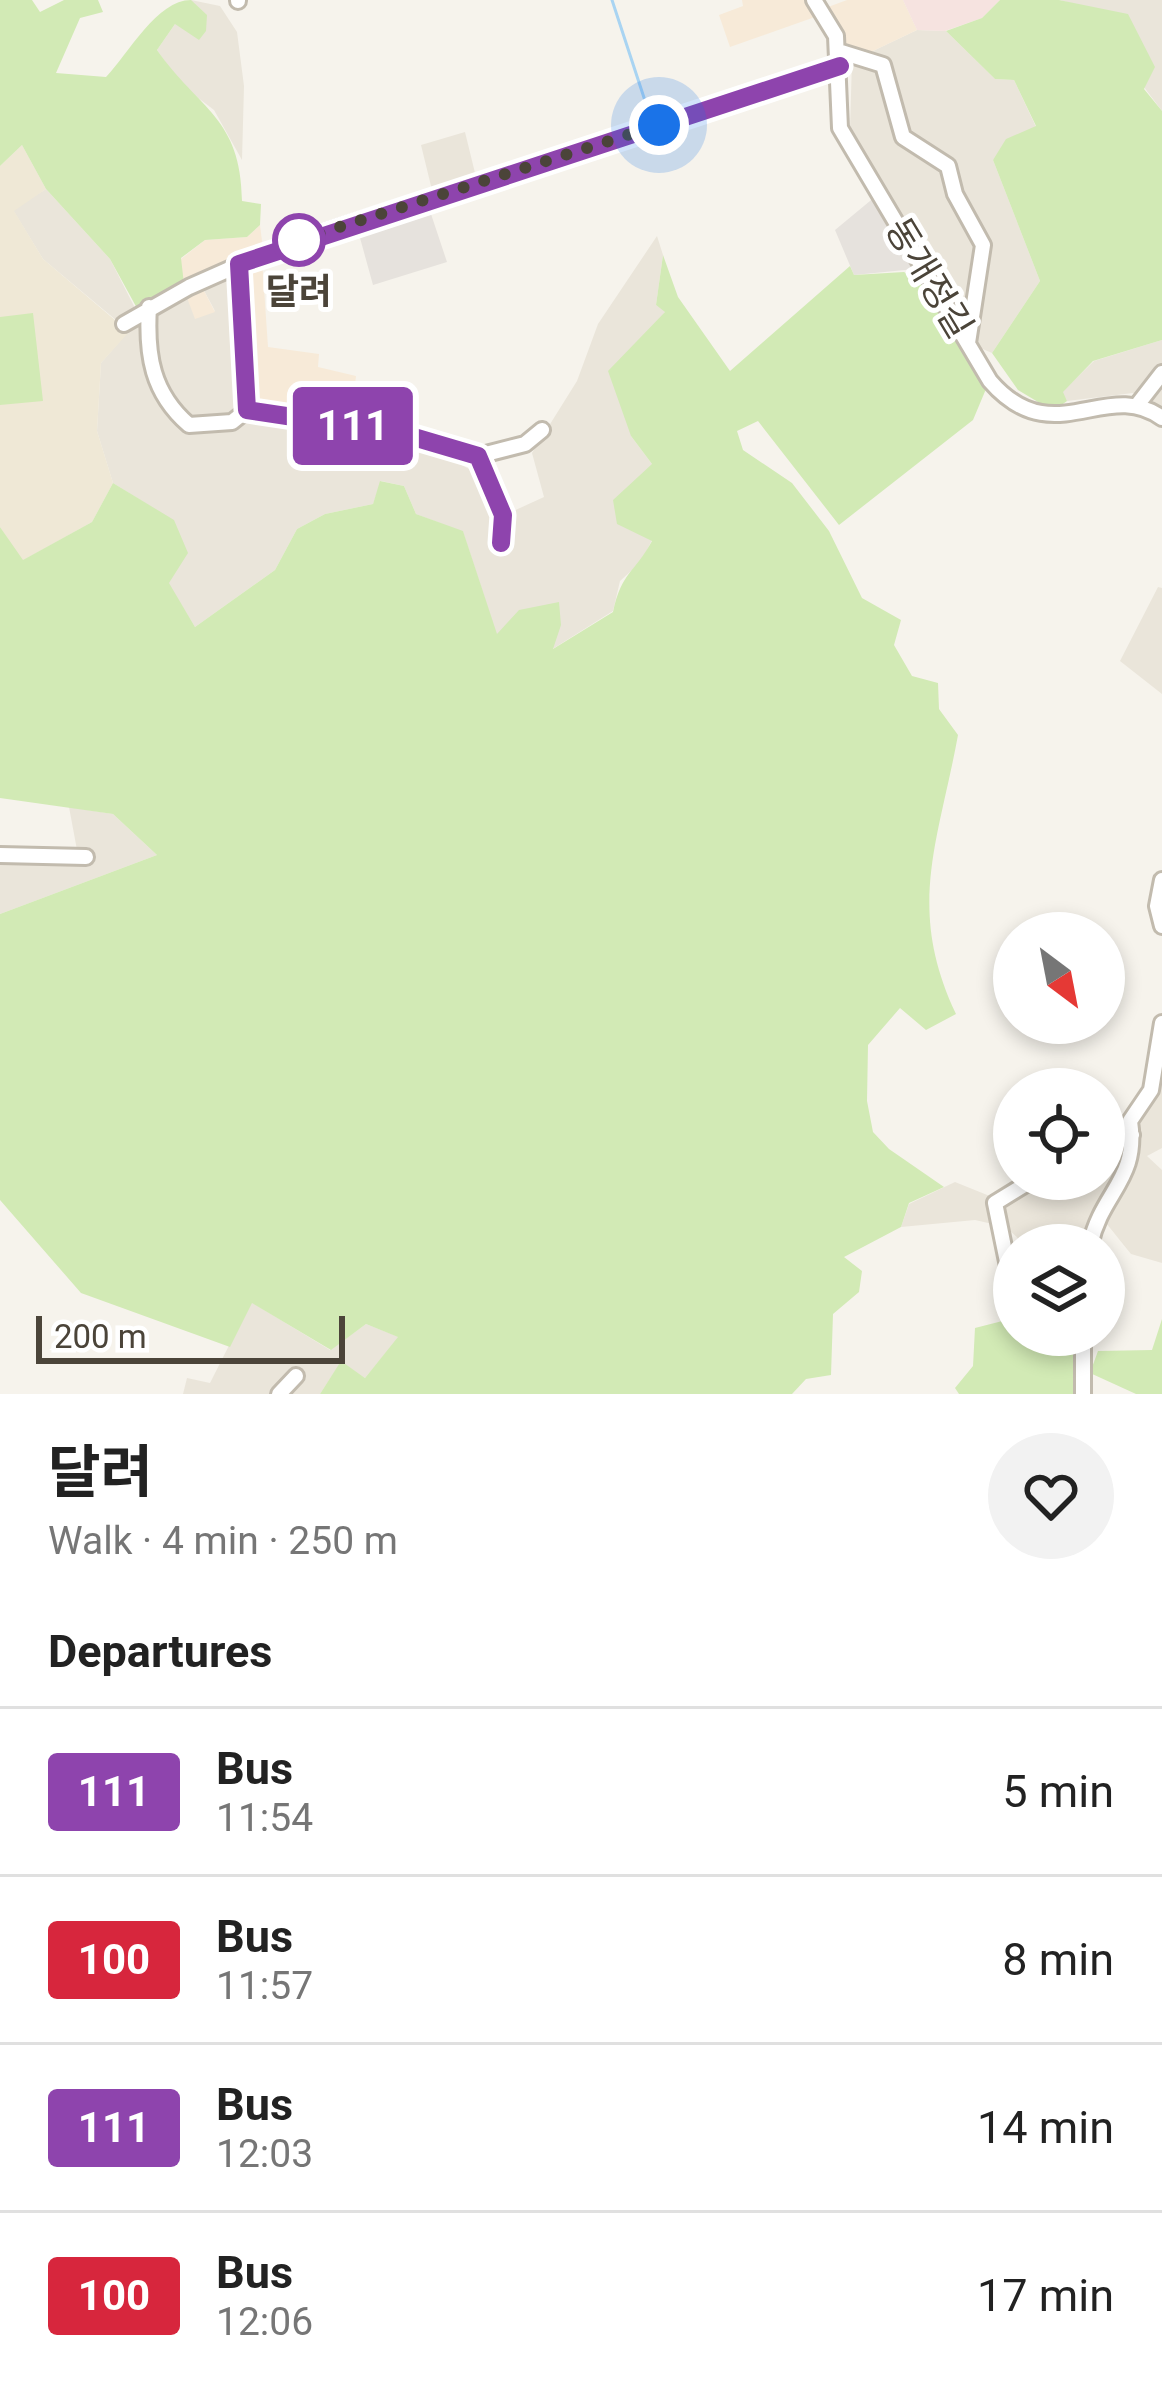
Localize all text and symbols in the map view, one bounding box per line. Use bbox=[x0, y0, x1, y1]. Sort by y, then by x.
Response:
your location bbox=[629, 95, 689, 155]
street label: 동개정길 bbox=[877, 210, 981, 346]
marker: 달려 bbox=[274, 215, 324, 265]
place label: 달려 bbox=[266, 271, 332, 313]
line badge: 111 bbox=[284, 387, 422, 465]
text: 111 bbox=[317, 401, 389, 450]
north arrow bbox=[993, 912, 1125, 1044]
map controls bbox=[993, 912, 1125, 1356]
button: locate bbox=[993, 1068, 1125, 1200]
button: layers bbox=[993, 1224, 1125, 1356]
scale bar bbox=[36, 1310, 345, 1363]
text: 200 m bbox=[54, 1317, 147, 1356]
button: heart bbox=[988, 1433, 1114, 1559]
text: 달려 bbox=[48, 1439, 153, 1506]
text: Walk · 4 min · 250 m bbox=[48, 1518, 398, 1564]
text: Departures bbox=[48, 1625, 272, 1678]
text: Bus bbox=[216, 1742, 293, 1795]
text: 5 min bbox=[1002, 1765, 1114, 1818]
text: 111 bbox=[78, 1767, 150, 1816]
text: 11:54 bbox=[216, 1795, 313, 1841]
text: Bus bbox=[216, 1910, 293, 1963]
text: 8 min bbox=[1002, 1933, 1114, 1986]
text: 100 bbox=[78, 1935, 150, 1984]
text: 11:57 bbox=[216, 1963, 313, 2009]
text: Bus bbox=[216, 2078, 293, 2131]
text: 14 min bbox=[977, 2101, 1114, 2154]
text: 111 bbox=[78, 2103, 150, 2152]
text: 12:03 bbox=[216, 2131, 313, 2177]
text: Bus bbox=[216, 2246, 293, 2299]
text: 17 min bbox=[977, 2269, 1114, 2322]
text: 100 bbox=[78, 2271, 150, 2320]
text: 12:06 bbox=[216, 2299, 313, 2345]

